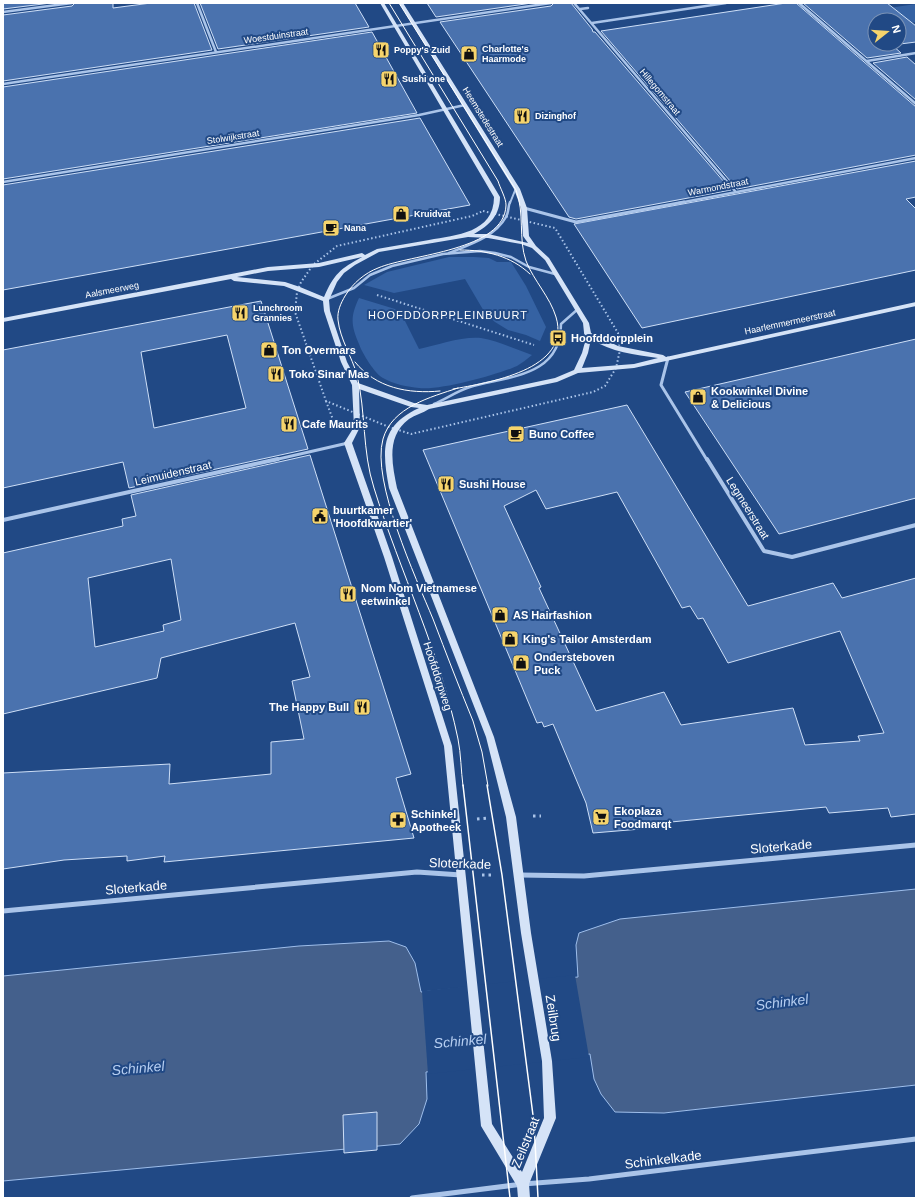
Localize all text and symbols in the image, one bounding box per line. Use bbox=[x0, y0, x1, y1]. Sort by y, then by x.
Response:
north arrow bbox=[867, 12, 907, 52]
text: N bbox=[890, 24, 903, 35]
street label: Woestduinstraat bbox=[243, 26, 309, 45]
restaurant icon: Poppy's Zuid bbox=[371, 40, 391, 60]
shop icon: Charlotte's Haarmode bbox=[459, 44, 479, 64]
place label: Charlotte's Haarmode bbox=[482, 44, 529, 64]
place label: Poppy's Zuid bbox=[394, 45, 450, 55]
street label: Hillegomstraat bbox=[638, 67, 683, 118]
restaurant icon: Sushi one bbox=[379, 69, 399, 89]
place label: Sushi one bbox=[402, 74, 445, 84]
street label: Heemstedestraat bbox=[461, 85, 506, 149]
restaurant icon: Dizinghof bbox=[512, 106, 532, 126]
place label: Dizinghof bbox=[535, 111, 577, 121]
street label: Stolwijkstraat bbox=[206, 128, 260, 146]
street label: Warmondstraat bbox=[687, 176, 749, 198]
shop icon: Kruidvat bbox=[391, 204, 411, 224]
place label: Kruidvat bbox=[414, 209, 451, 219]
cafe icon: Nana bbox=[321, 218, 341, 238]
place label: Nana bbox=[344, 223, 367, 233]
street label: Aalsmeerweg bbox=[84, 280, 140, 300]
restaurant icon: Lunchroom Grannies bbox=[230, 303, 250, 323]
place label: Lunchroom Grannies bbox=[253, 303, 303, 323]
street label: Haarlemmermeerstraat bbox=[744, 307, 837, 337]
district label: HOOFDDORPPLEINBUURT bbox=[368, 309, 528, 321]
bus stop icon: Hoofddorpplein bbox=[548, 328, 568, 348]
place label: Hoofddorpplein bbox=[571, 332, 653, 344]
shop icon: Ton Overmars bbox=[259, 340, 279, 360]
place label: Ton Overmars bbox=[282, 344, 356, 356]
restaurant icon: Toko Sinar Mas bbox=[266, 364, 286, 384]
place label: Toko Sinar Mas bbox=[289, 368, 369, 380]
place label: Kookwinkel Divine & Delicious bbox=[711, 385, 808, 410]
shop icon: Kookwinkel Divine & Delicious bbox=[688, 387, 708, 407]
restaurant icon: Cafe Maurits bbox=[279, 414, 299, 434]
place label: Cafe Maurits bbox=[302, 418, 368, 430]
cafe icon: Buno Coffee bbox=[506, 424, 526, 444]
place label: Buno Coffee bbox=[529, 428, 594, 440]
street label: Leimuidenstraat bbox=[134, 458, 212, 488]
restaurant icon: Sushi House bbox=[436, 474, 456, 494]
street label: Legmeerstraat bbox=[724, 475, 772, 541]
place label: Sushi House bbox=[459, 478, 526, 490]
place label: buurtkamer 'Hoofdkwartier' bbox=[333, 504, 413, 529]
public building icon: buurtkamer 'Hoofdkwartier' bbox=[310, 506, 330, 526]
place label: Nom Nom Vietnamese eetwinkel bbox=[361, 582, 477, 607]
restaurant icon: Nom Nom Vietnamese eetwinkel bbox=[338, 584, 358, 604]
shop icon: AS Hairfashion bbox=[490, 605, 510, 625]
place label: AS Hairfashion bbox=[513, 609, 592, 621]
shop icon: King's Tailor Amsterdam bbox=[500, 629, 520, 649]
place label: King's Tailor Amsterdam bbox=[523, 633, 652, 645]
street label: Hoofddorpweg bbox=[421, 640, 455, 712]
place label: Ondersteboven Puck bbox=[534, 651, 615, 676]
shop icon: Ondersteboven Puck bbox=[511, 653, 531, 673]
restaurant icon: The Happy Bull bbox=[352, 697, 372, 717]
place label: The Happy Bull bbox=[269, 701, 349, 713]
place label: Ekoplaza Foodmarqt bbox=[614, 805, 672, 830]
supermarket icon: Ekoplaza Foodmarqt bbox=[591, 807, 611, 827]
place label: Schinkel Apotheek bbox=[411, 808, 462, 833]
pharmacy icon: Schinkel Apotheek bbox=[388, 810, 408, 830]
street label: Sloterkade bbox=[749, 836, 813, 857]
street label: Sloterkade bbox=[429, 855, 491, 872]
street label: Sloterkade bbox=[104, 877, 168, 898]
water label: Schinkel bbox=[755, 991, 810, 1013]
street label: Zeilbrug bbox=[542, 994, 565, 1042]
water label: Schinkel bbox=[433, 1031, 488, 1051]
water label: Schinkel bbox=[111, 1058, 166, 1078]
street label: Zeilstraat bbox=[508, 1114, 543, 1170]
street label: Schinkelkade bbox=[624, 1147, 702, 1172]

